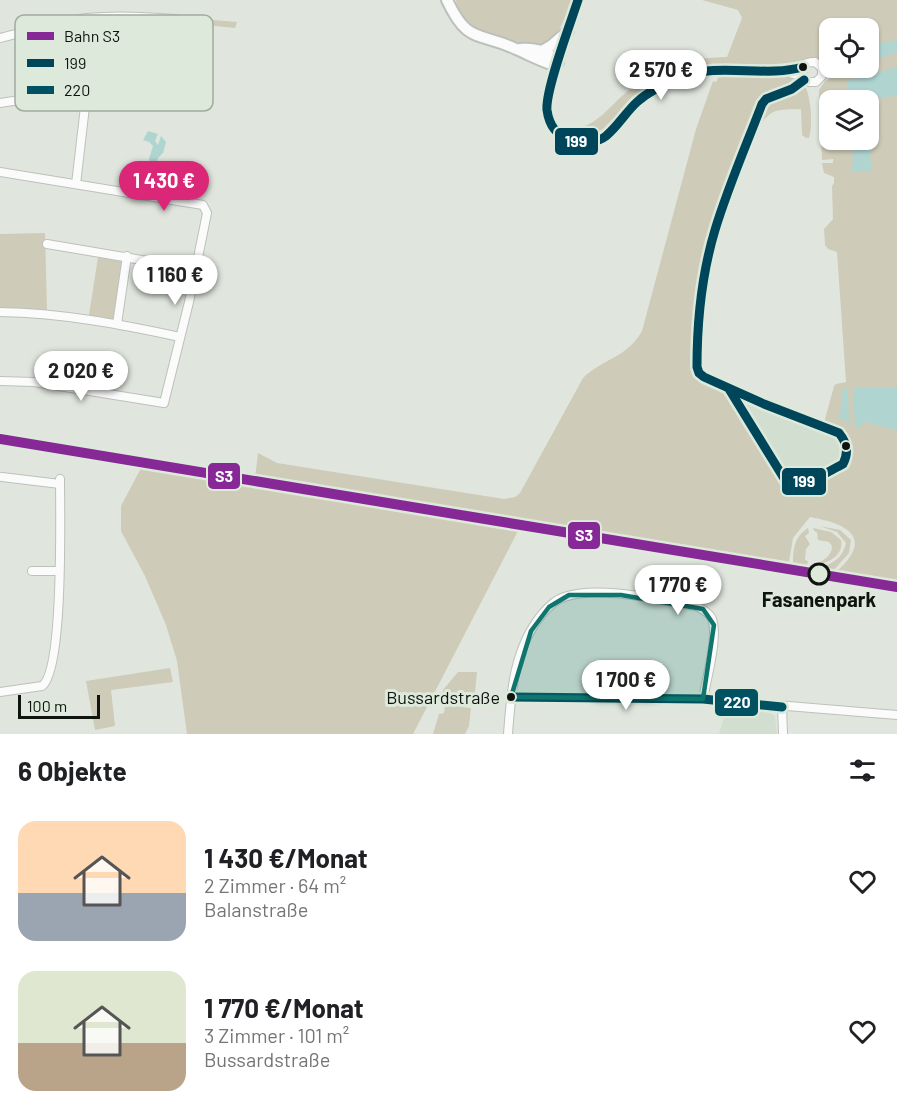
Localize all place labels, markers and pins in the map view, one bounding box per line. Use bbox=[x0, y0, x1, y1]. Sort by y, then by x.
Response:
pin: 2 570 € bbox=[606, 50, 716, 101]
unlabelled marker bbox=[797, 61, 809, 73]
pin: 1 430 € bbox=[109, 161, 219, 212]
pin: 1 160 € bbox=[120, 255, 230, 306]
pin: 2 020 € bbox=[26, 351, 136, 402]
unlabelled marker bbox=[840, 440, 852, 452]
marker: Fasanenpark bbox=[808, 563, 830, 585]
pin: 1 770 € bbox=[623, 565, 733, 616]
place label: Fasanenpark bbox=[762, 587, 877, 611]
pin: 1 700 € bbox=[571, 660, 681, 711]
place label: Bussardstraße bbox=[386, 686, 500, 708]
marker: Bussardstraße bbox=[505, 691, 517, 703]

